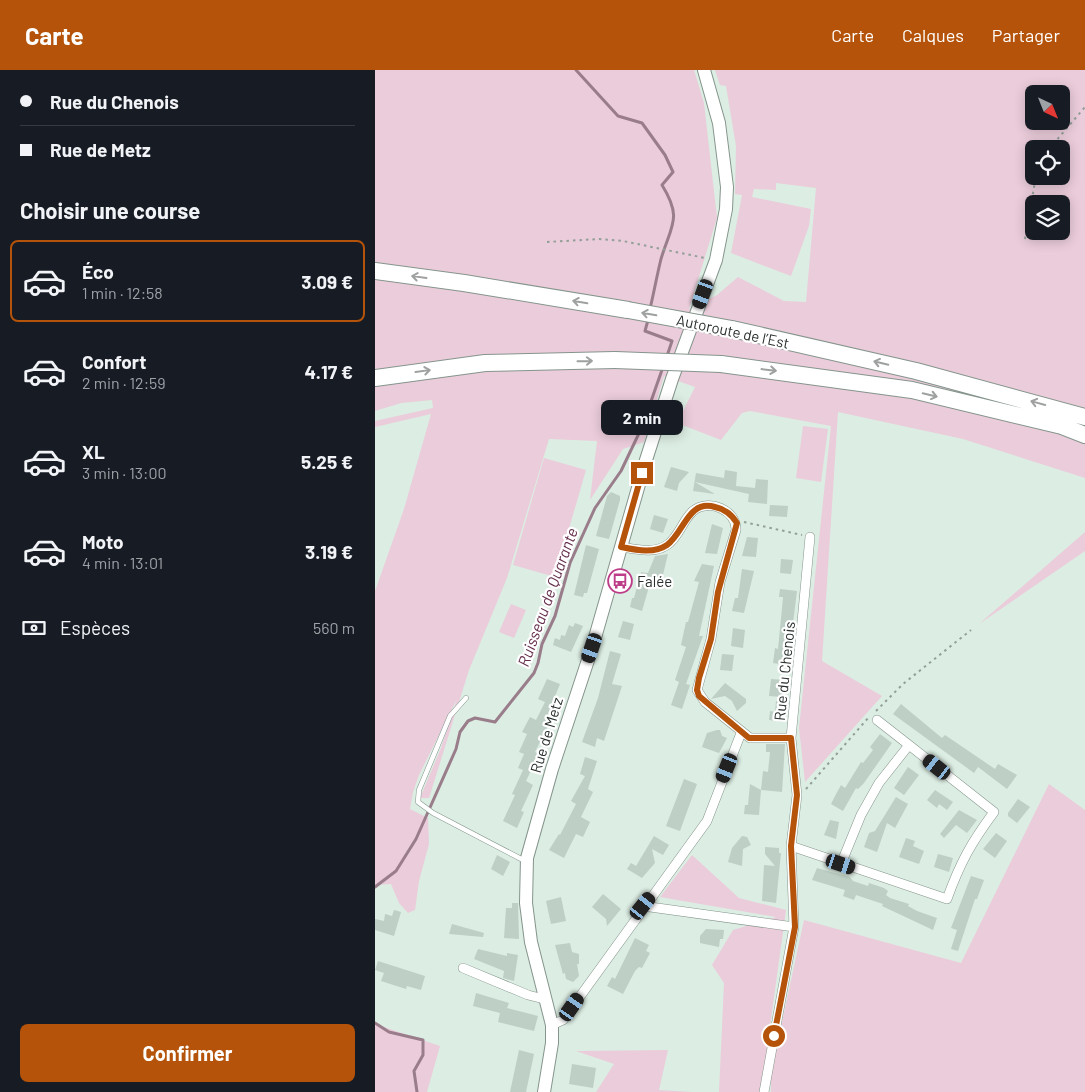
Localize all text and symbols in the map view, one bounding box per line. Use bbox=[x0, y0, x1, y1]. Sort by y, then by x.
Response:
text: Carte bbox=[25, 21, 84, 50]
text: Carte bbox=[831, 24, 874, 46]
text: Calques bbox=[902, 24, 964, 46]
text: Partager bbox=[992, 24, 1060, 46]
north arrow bbox=[1025, 85, 1070, 130]
map controls bbox=[1025, 85, 1070, 240]
text: Rue du Chenois bbox=[50, 90, 179, 113]
text: Rue de Metz bbox=[50, 138, 151, 161]
button: locate bbox=[1025, 140, 1070, 185]
button: layers bbox=[1025, 195, 1070, 240]
text: Choisir une course bbox=[20, 197, 200, 223]
icon: car bbox=[22, 259, 67, 304]
text: Éco bbox=[82, 260, 114, 283]
text: 3.09 € bbox=[301, 270, 353, 293]
one-way arrow bbox=[412, 271, 428, 281]
car bbox=[690, 277, 715, 311]
text: 1 min · 12:58 bbox=[82, 283, 163, 302]
one-way arrow bbox=[572, 297, 588, 307]
one-way arrow bbox=[642, 309, 658, 319]
street label: Autoroute de l’Est bbox=[675, 310, 791, 352]
icon: car bbox=[22, 349, 67, 394]
text: Confort bbox=[82, 350, 146, 373]
one-way arrow bbox=[576, 356, 593, 366]
one-way arrow bbox=[874, 358, 890, 367]
text: 4.17 € bbox=[304, 360, 353, 383]
one-way arrow bbox=[761, 365, 777, 375]
one-way arrow bbox=[415, 366, 431, 376]
text: 2 min · 12:59 bbox=[82, 373, 166, 392]
one-way arrow bbox=[921, 391, 937, 400]
one-way arrow bbox=[1031, 398, 1047, 408]
callout: 2 min bbox=[601, 400, 683, 436]
text: 2 min bbox=[623, 408, 661, 427]
icon: car bbox=[22, 439, 67, 484]
text: XL bbox=[82, 440, 105, 463]
text: 5.25 € bbox=[301, 450, 353, 473]
route end bbox=[631, 462, 653, 484]
text: 3 min · 13:00 bbox=[82, 463, 166, 482]
water label: Ruisseau de Quarante bbox=[513, 525, 581, 669]
icon: car bbox=[22, 529, 67, 574]
text: Moto bbox=[82, 530, 124, 553]
text: 3.19 € bbox=[305, 540, 353, 563]
text: 4 min · 13:01 bbox=[82, 553, 163, 572]
bus stop icon: Falée bbox=[607, 568, 633, 594]
place label: Falée bbox=[637, 572, 672, 590]
icon: cash bbox=[20, 614, 48, 642]
text: Espèces bbox=[60, 616, 130, 639]
text: 560 m bbox=[313, 618, 355, 637]
street label: Rue du Chenois bbox=[770, 620, 798, 722]
car bbox=[580, 631, 603, 665]
street label: Rue de Metz bbox=[526, 695, 566, 775]
car bbox=[714, 751, 739, 785]
car bbox=[920, 752, 953, 782]
car bbox=[824, 852, 857, 876]
car bbox=[627, 890, 658, 922]
car bbox=[557, 990, 586, 1024]
button: Confirmer bbox=[20, 1024, 355, 1082]
route start bbox=[763, 1025, 785, 1047]

